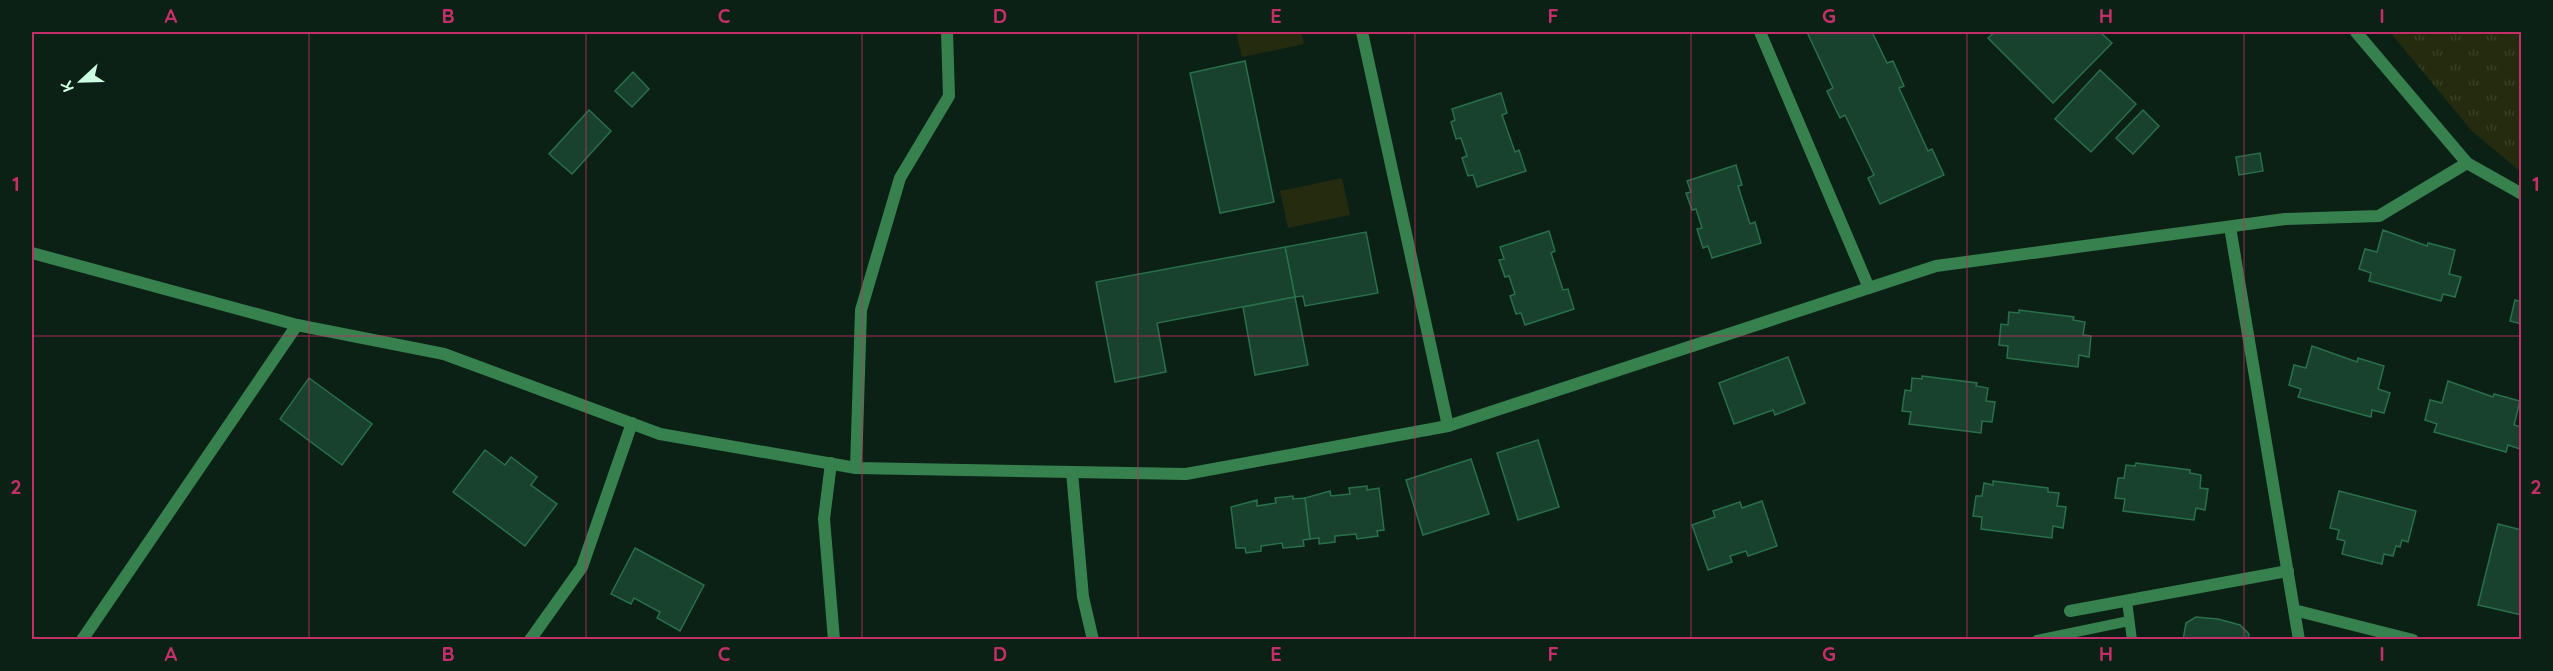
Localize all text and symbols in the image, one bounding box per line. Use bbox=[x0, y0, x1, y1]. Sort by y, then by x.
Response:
text: A bbox=[165, 3, 178, 28]
text: B bbox=[441, 3, 455, 28]
text: C bbox=[718, 3, 731, 28]
text: D bbox=[993, 3, 1007, 28]
text: E bbox=[1270, 3, 1282, 28]
text: F bbox=[1547, 3, 1559, 28]
text: G bbox=[1822, 3, 1836, 28]
text: H bbox=[2099, 3, 2113, 28]
text: I bbox=[2379, 3, 2385, 28]
north arrow bbox=[51, 51, 111, 111]
text: K bbox=[56, 78, 78, 95]
text: 1 bbox=[12, 171, 20, 196]
text: 1 bbox=[2532, 171, 2540, 196]
text: 2 bbox=[10, 474, 22, 499]
text: 2 bbox=[2530, 474, 2542, 499]
text: A bbox=[165, 641, 178, 666]
text: B bbox=[441, 641, 455, 666]
text: C bbox=[718, 641, 731, 666]
text: D bbox=[993, 641, 1007, 666]
text: E bbox=[1270, 641, 1282, 666]
text: F bbox=[1547, 641, 1559, 666]
text: G bbox=[1822, 641, 1836, 666]
text: H bbox=[2099, 641, 2113, 666]
text: I bbox=[2379, 641, 2385, 666]

